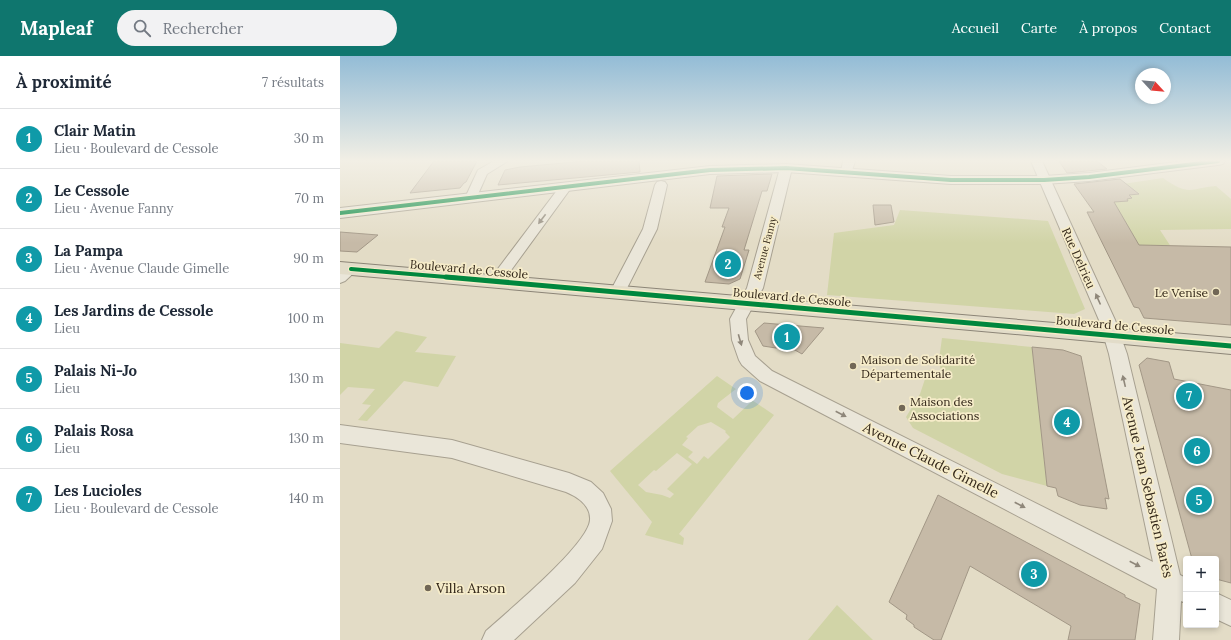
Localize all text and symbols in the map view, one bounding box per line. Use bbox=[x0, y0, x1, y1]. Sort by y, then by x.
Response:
search box bbox=[117, 10, 397, 46]
text: Mapleaf bbox=[20, 16, 93, 40]
icon: search bbox=[131, 17, 153, 39]
text: Rechercher bbox=[163, 19, 243, 38]
text: Accueil bbox=[952, 19, 999, 37]
text: Carte bbox=[1021, 19, 1057, 37]
text: À propos bbox=[1079, 19, 1137, 37]
text: Contact bbox=[1159, 19, 1211, 37]
north arrow bbox=[1135, 68, 1171, 104]
text: À proximité bbox=[16, 71, 112, 93]
text: 7 résultats bbox=[262, 74, 324, 91]
text: Clair Matin bbox=[54, 121, 136, 140]
text: 1 bbox=[26, 130, 32, 147]
text: 30 m bbox=[294, 130, 324, 147]
text: Lieu · Boulevard de Cessole bbox=[54, 140, 219, 157]
text: Le Cessole bbox=[54, 181, 129, 200]
text: 2 bbox=[26, 190, 32, 207]
text: 70 m bbox=[295, 190, 324, 207]
text: Lieu · Avenue Fanny bbox=[54, 200, 173, 217]
one-way arrow bbox=[538, 214, 546, 224]
street label: Avenue Fanny bbox=[750, 215, 780, 282]
street label: Rue Delrieu bbox=[1059, 225, 1099, 291]
text: La Pampa bbox=[54, 241, 123, 260]
pin: 2 bbox=[715, 249, 741, 279]
text: 3 bbox=[25, 250, 33, 267]
text: 90 m bbox=[293, 250, 324, 267]
street label: Boulevard de Cessole bbox=[409, 256, 529, 282]
text: Lieu · Avenue Claude Gimelle bbox=[54, 260, 229, 277]
street label: Boulevard de Cessole bbox=[732, 284, 852, 310]
place label: Le Venise bbox=[1155, 285, 1208, 300]
marker: Le Venise bbox=[1211, 287, 1221, 297]
one-way arrow bbox=[1095, 294, 1101, 305]
text: Les Jardins de Cessole bbox=[54, 301, 213, 320]
text: 4 bbox=[25, 310, 33, 327]
text: 100 m bbox=[288, 310, 324, 327]
street label: Boulevard de Cessole bbox=[1055, 312, 1175, 338]
text: Lieu bbox=[54, 320, 80, 337]
pin: 1 bbox=[774, 322, 800, 352]
one-way arrow bbox=[738, 334, 744, 346]
place label: Maison de Solidarité Départementale bbox=[861, 352, 976, 381]
text: Palais Ni-Jo bbox=[54, 361, 137, 380]
marker: Maison de Solidarité Départementale bbox=[848, 361, 858, 371]
text: 5 bbox=[25, 370, 33, 387]
text: 130 m bbox=[289, 370, 324, 387]
one-way arrow bbox=[1121, 375, 1127, 387]
text: Lieu bbox=[54, 380, 80, 397]
pin: 7 bbox=[1176, 381, 1202, 411]
your location bbox=[737, 383, 757, 403]
place label: Maison des Associations bbox=[909, 394, 980, 423]
street label: Avenue Jean Sebastien Barès bbox=[1118, 394, 1178, 579]
marker: Maison des Associations bbox=[897, 403, 907, 413]
pin: 4 bbox=[1054, 407, 1080, 437]
one-way arrow bbox=[836, 411, 847, 417]
street label: Avenue Claude Gimelle bbox=[859, 418, 1002, 502]
text: Palais Rosa bbox=[54, 421, 134, 440]
text: 6 bbox=[25, 430, 33, 447]
text: 130 m bbox=[289, 430, 324, 447]
pin: 6 bbox=[1184, 436, 1210, 466]
text: Lieu bbox=[54, 440, 80, 457]
text: Les Lucioles bbox=[54, 481, 142, 500]
pin: 5 bbox=[1186, 485, 1212, 515]
text: 7 bbox=[26, 490, 32, 507]
text: 140 m bbox=[289, 490, 324, 507]
text: Lieu · Boulevard de Cessole bbox=[54, 500, 219, 517]
one-way arrow bbox=[1014, 502, 1025, 508]
map controls bbox=[1183, 556, 1219, 628]
button: + bbox=[1183, 556, 1219, 592]
pin: 3 bbox=[1021, 559, 1047, 589]
one-way arrow bbox=[1130, 561, 1141, 567]
place label: Villa Arson bbox=[435, 579, 506, 597]
marker: Villa Arson bbox=[423, 583, 433, 593]
button: − bbox=[1183, 592, 1219, 628]

